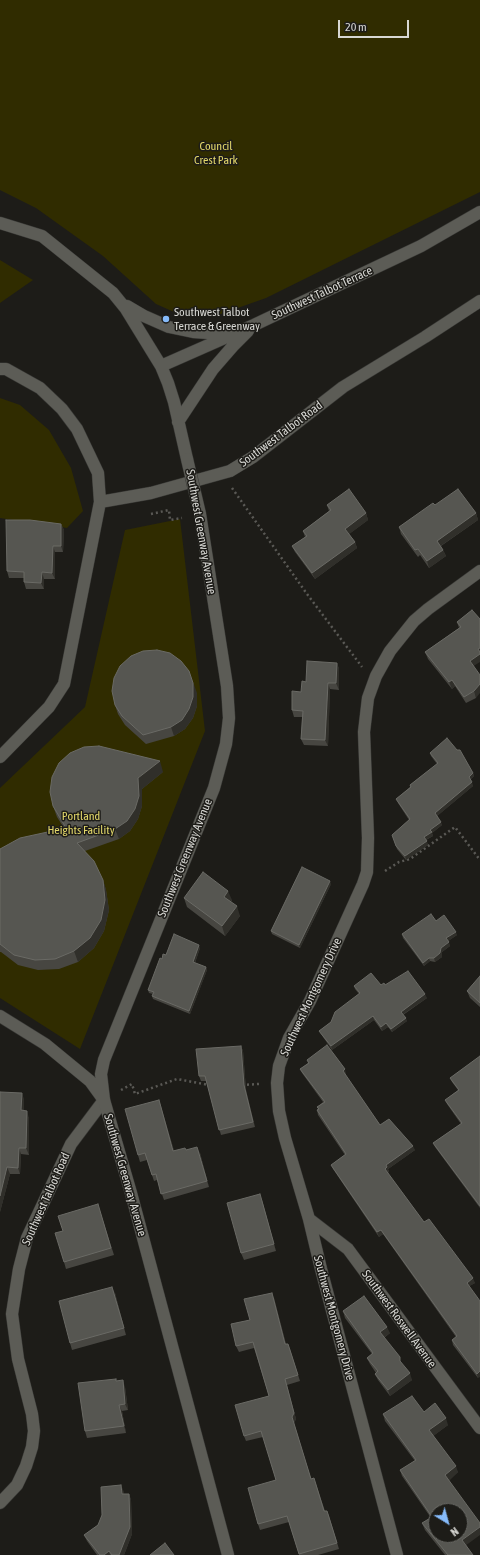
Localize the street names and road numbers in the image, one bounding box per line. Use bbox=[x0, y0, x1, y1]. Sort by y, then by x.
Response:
street label: Southwest Talbot Terrace bbox=[269, 263, 375, 323]
street label: Southwest Talbot Road bbox=[237, 398, 325, 470]
street label: Southwest Greenway Avenue bbox=[183, 468, 219, 596]
street label: Southwest Greenway Avenue bbox=[155, 797, 215, 919]
street label: Southwest Montgomery Drive bbox=[277, 936, 345, 1058]
street label: Southwest Greenway Avenue bbox=[101, 1112, 149, 1238]
street label: Southwest Talbot Road bbox=[19, 1150, 73, 1248]
street label: Southwest Montgomery Drive bbox=[310, 1254, 358, 1382]
street label: Southwest Roswell Avenue bbox=[359, 1267, 439, 1371]

